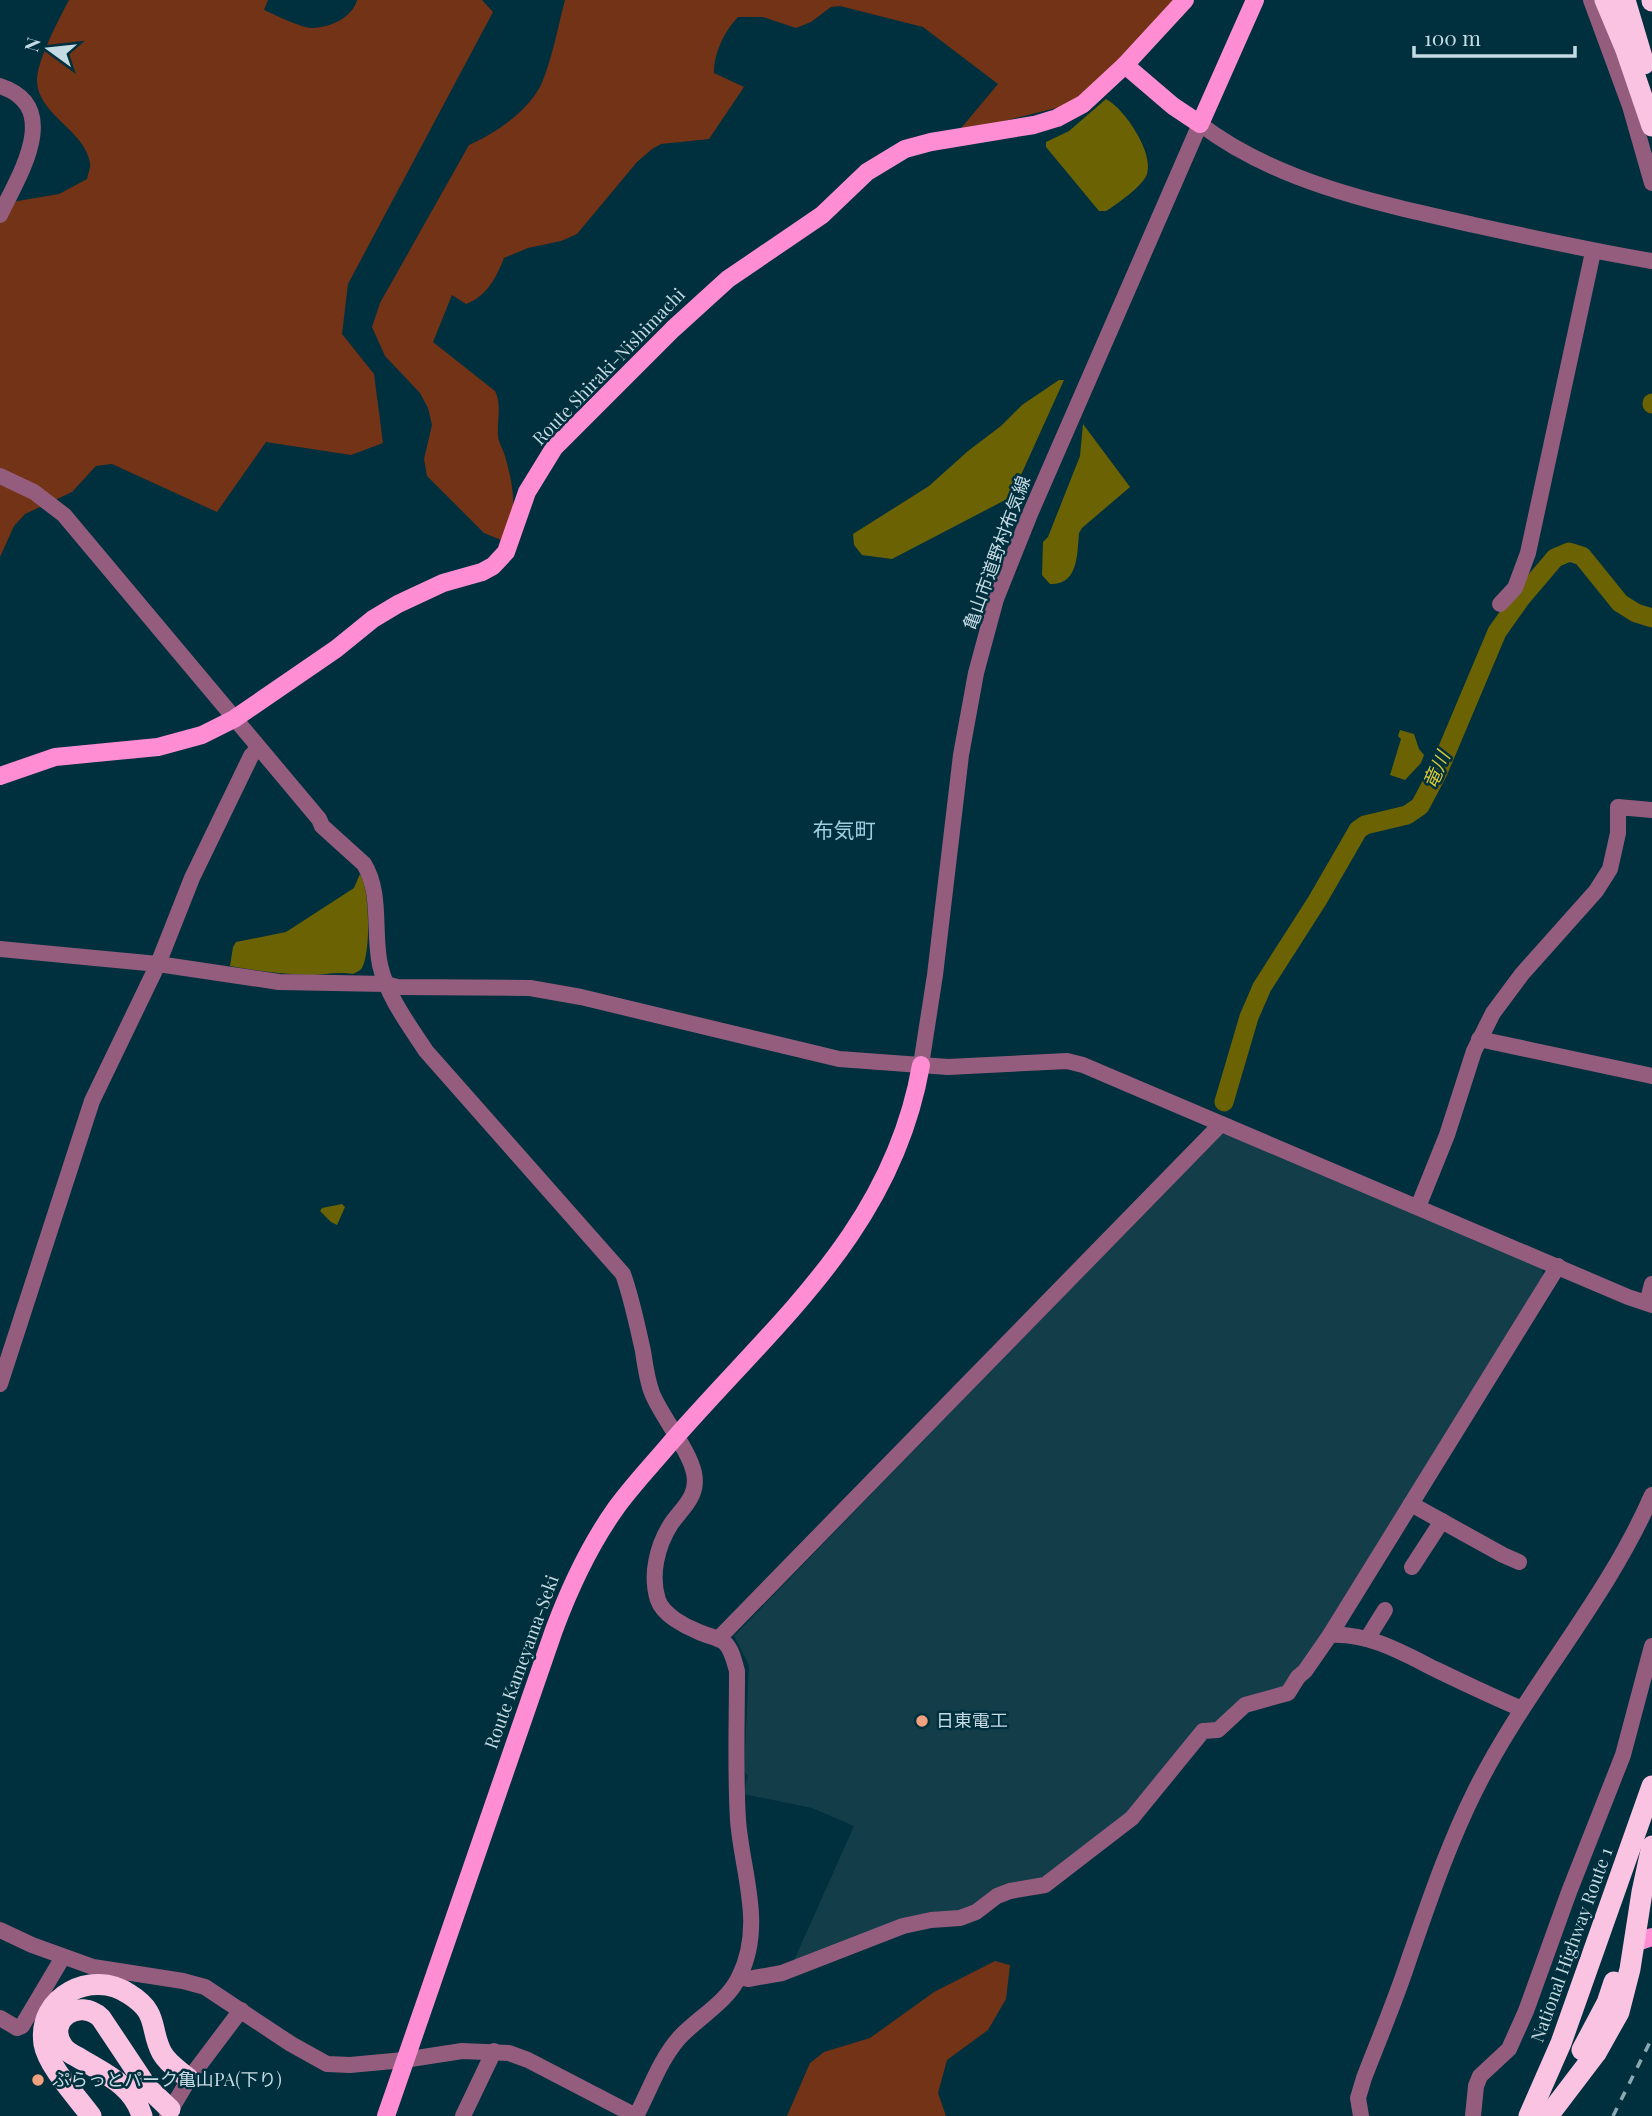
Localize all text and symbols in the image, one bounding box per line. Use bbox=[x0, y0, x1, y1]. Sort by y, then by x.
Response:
north arrow bbox=[14, 14, 84, 84]
scale bar bbox=[1414, 14, 1575, 58]
text: 100 m bbox=[1424, 23, 1481, 51]
text: N bbox=[17, 34, 46, 54]
street label: Route Shiraki-Nishimachi bbox=[527, 283, 690, 450]
street label: 亀山市道野村布気線 bbox=[957, 472, 1035, 633]
water label: 竜川 bbox=[1415, 745, 1456, 792]
district label: 布気町 bbox=[813, 815, 876, 843]
street label: Route Kameyama-Seki bbox=[478, 1571, 564, 1752]
place label: 日東電工 bbox=[936, 1708, 1008, 1732]
marker: 日東電工 bbox=[914, 1713, 930, 1729]
street label: National Highway Route 1 bbox=[1525, 1844, 1618, 2045]
place label: ぷらっとパーク亀山PA(下り) bbox=[52, 2067, 282, 2091]
marker: ぷらっとパーク亀山PA(下り) bbox=[30, 2072, 46, 2088]

